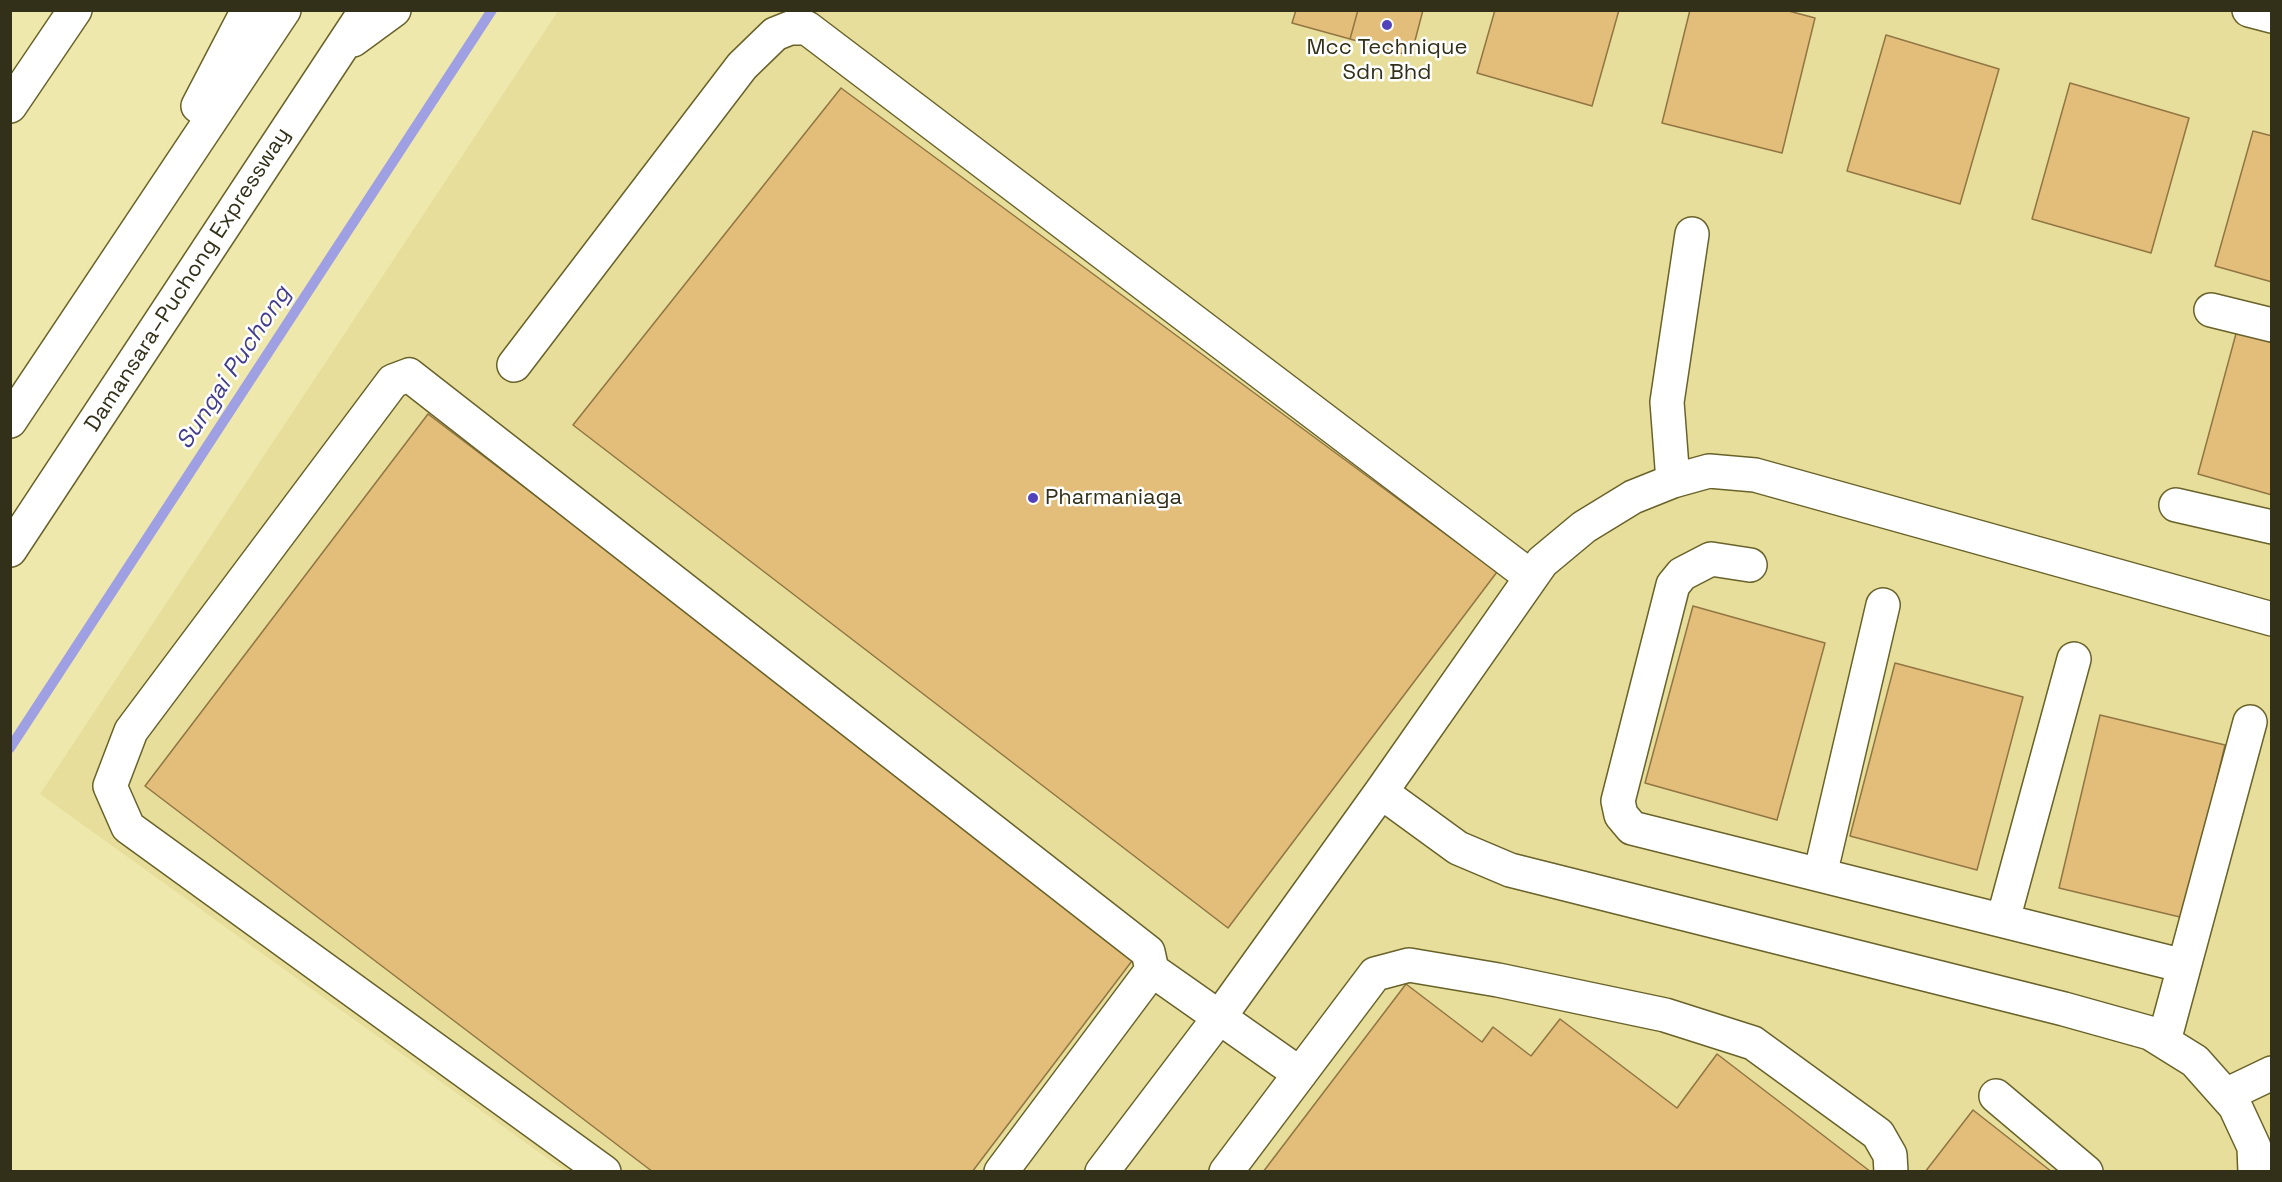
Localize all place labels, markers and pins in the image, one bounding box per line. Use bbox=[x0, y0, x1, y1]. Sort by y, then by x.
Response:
marker: Mcc Technique Sdn Bhd bbox=[1380, 18, 1394, 32]
place label: Mcc Technique Sdn Bhd bbox=[1307, 35, 1467, 86]
place label: Pharmaniaga bbox=[1045, 485, 1182, 511]
marker: Pharmaniaga bbox=[1026, 491, 1040, 505]

